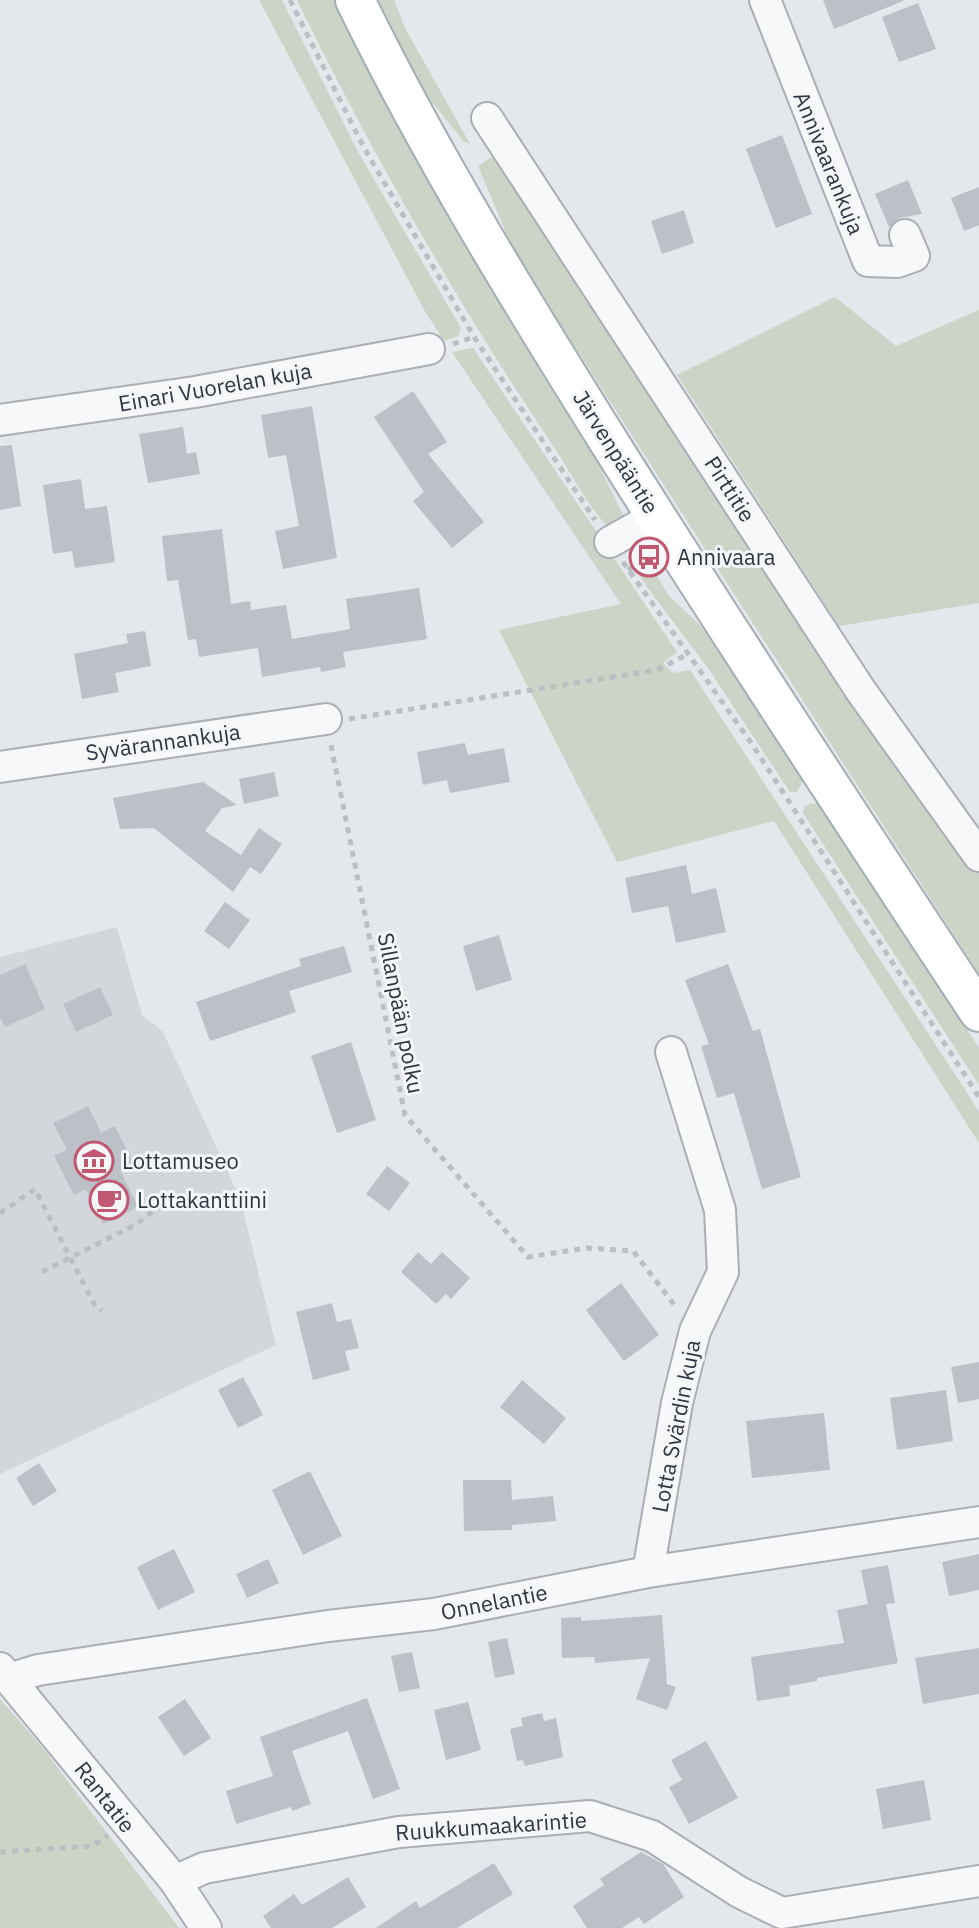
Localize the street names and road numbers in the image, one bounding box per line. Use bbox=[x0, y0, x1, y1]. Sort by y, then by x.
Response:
street label: Annivaarankuja bbox=[788, 87, 871, 239]
street label: Einari Vuorelan kuja bbox=[116, 355, 314, 418]
street label: Järvenpääntie bbox=[567, 384, 666, 519]
street label: Pirttitie bbox=[698, 450, 762, 527]
street label: Syvärannankuja bbox=[84, 716, 243, 767]
street label: Sillanpään polku bbox=[372, 930, 431, 1096]
street label: Lotta Svärdin kuja bbox=[645, 1337, 707, 1515]
street label: Onnelantie bbox=[438, 1577, 550, 1626]
street label: Rantatie bbox=[68, 1755, 142, 1838]
street label: Ruukkumaakarintie bbox=[394, 1804, 588, 1847]

